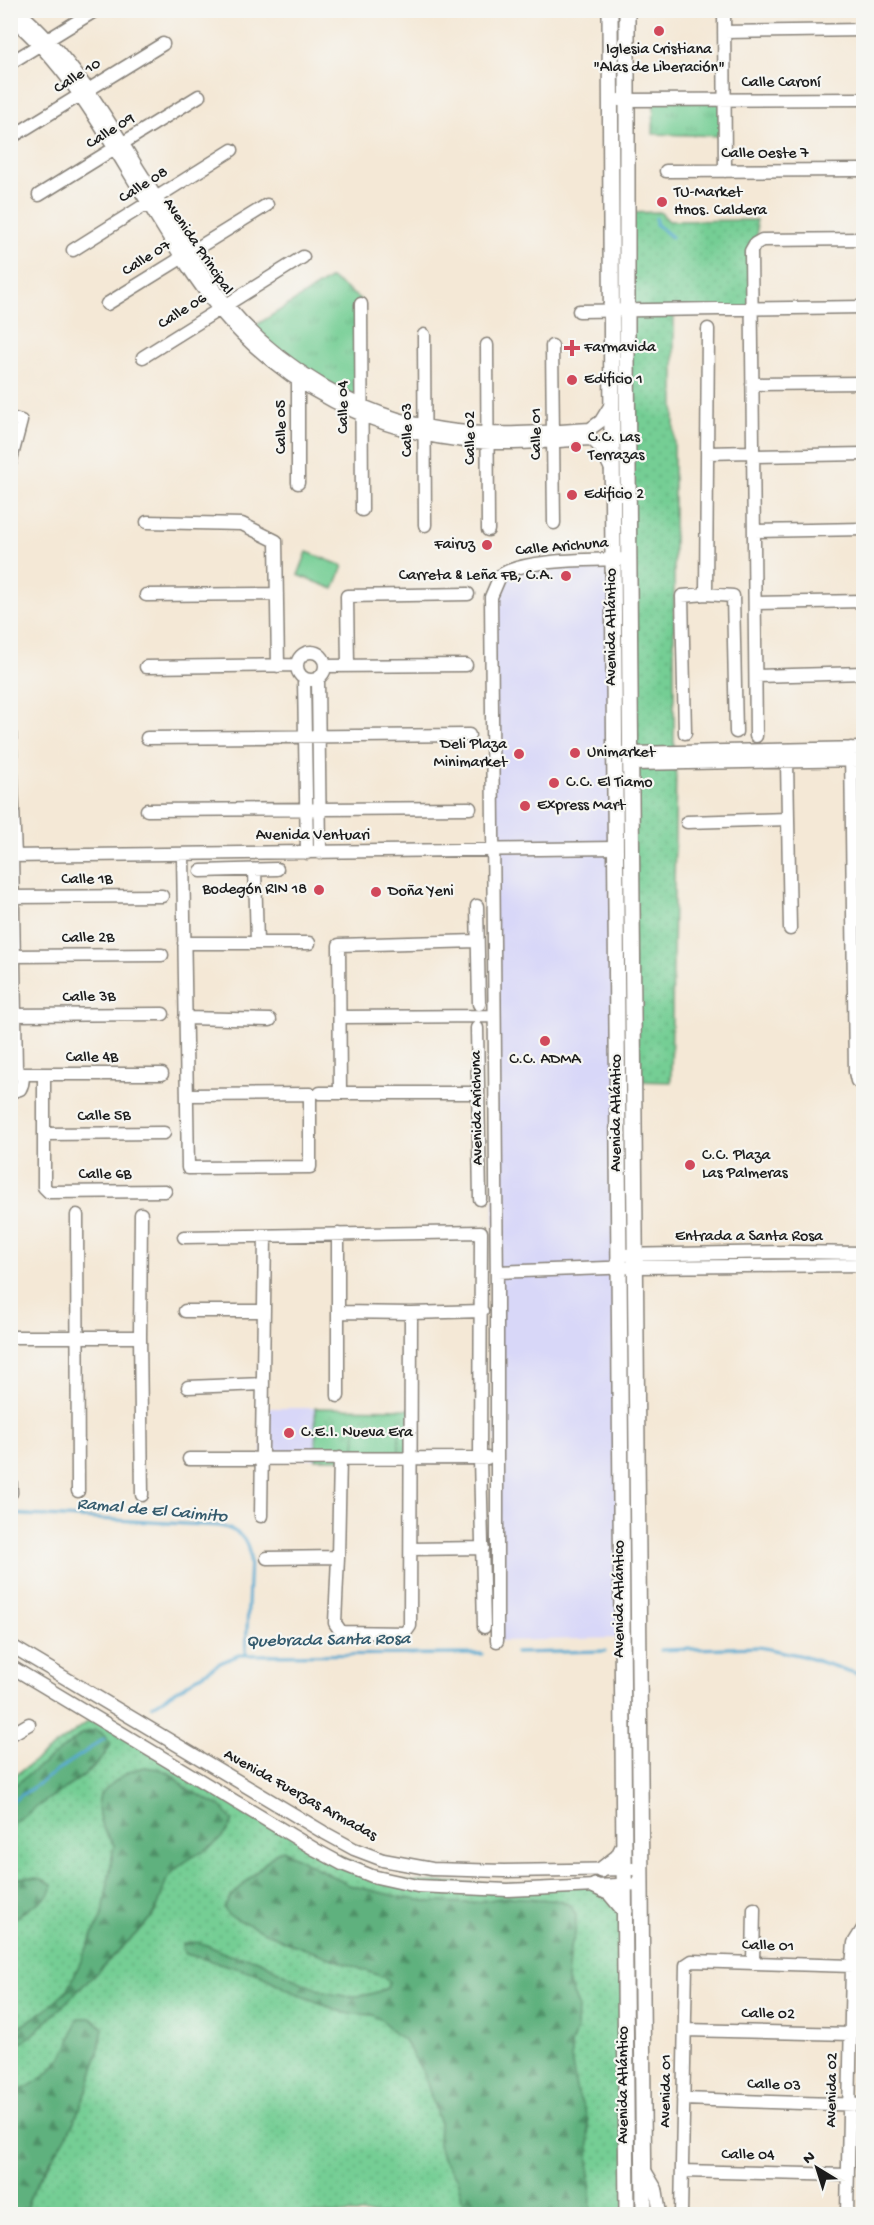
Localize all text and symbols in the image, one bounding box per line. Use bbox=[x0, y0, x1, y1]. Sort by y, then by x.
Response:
marker: Iglesia Cristiana "Alas de Liberación" bbox=[652, 24, 666, 38]
place label: Iglesia Cristiana "Alas de Liberación" bbox=[593, 41, 725, 78]
street label: Calle 10 bbox=[51, 55, 105, 99]
street label: Calle Caroní bbox=[741, 74, 821, 93]
street label: Calle 09 bbox=[83, 110, 139, 154]
street label: Calle Oeste 7 bbox=[721, 145, 809, 164]
street label: Calle 08 bbox=[116, 163, 172, 208]
place label: TU-Market Hnos. Caldera bbox=[673, 184, 768, 221]
street label: Avenida Principal bbox=[158, 195, 236, 299]
marker: TU-Market Hnos. Caldera bbox=[655, 195, 669, 209]
street label: Calle 07 bbox=[119, 236, 176, 281]
street label: Calle 06 bbox=[155, 289, 212, 334]
place label: Farmavida bbox=[583, 339, 657, 358]
marker: Farmavida bbox=[565, 341, 579, 355]
place label: Edificio 1 bbox=[584, 371, 643, 390]
marker: Edificio 1 bbox=[565, 373, 579, 387]
street label: Calle 04 bbox=[335, 380, 354, 434]
street label: Calle 05 bbox=[273, 400, 292, 454]
street label: Calle 03 bbox=[399, 403, 418, 457]
street label: Calle 01 bbox=[528, 408, 547, 460]
street label: Calle 02 bbox=[462, 411, 481, 465]
place label: C.C. Las Terrazas bbox=[587, 429, 646, 466]
marker: C.C. Las Terrazas bbox=[569, 440, 583, 454]
place label: Edificio 2 bbox=[584, 486, 644, 505]
marker: Edificio 2 bbox=[565, 488, 579, 502]
street label: Calle Arichuna bbox=[515, 534, 610, 562]
place label: Fairuz bbox=[433, 536, 476, 555]
marker: Fairuz bbox=[480, 538, 494, 552]
place label: Carreta & Leña FB, C.A. bbox=[399, 567, 554, 586]
street label: Avenida Atlántico bbox=[603, 568, 622, 686]
marker: Carreta & Leña FB, C.A. bbox=[559, 569, 573, 583]
place label: Deli Plaza Minimarket bbox=[434, 736, 508, 773]
place label: Unimarket bbox=[587, 744, 657, 763]
marker: Unimarket bbox=[568, 746, 582, 760]
marker: Deli Plaza Minimarket bbox=[512, 747, 526, 761]
place label: C.C. El Tiamo bbox=[566, 774, 653, 793]
marker: C.C. El Tiamo bbox=[547, 776, 561, 790]
place label: Express Mart bbox=[537, 797, 626, 816]
marker: Express Mart bbox=[518, 799, 532, 813]
street label: Avenida Ventuari bbox=[256, 827, 370, 846]
street label: Calle 1B bbox=[61, 871, 113, 890]
place label: Bodegón RIN 18 bbox=[201, 881, 307, 900]
marker: Bodegón RIN 18 bbox=[312, 883, 326, 897]
place label: Doña Yeni bbox=[387, 883, 454, 902]
marker: Doña Yeni bbox=[369, 885, 383, 899]
street label: Calle 2B bbox=[62, 929, 115, 949]
street label: Calle 3B bbox=[62, 988, 117, 1008]
marker: C.C. ADMA bbox=[538, 1034, 552, 1048]
street label: Calle 4B bbox=[66, 1049, 119, 1068]
street label: Avenida Arichuna bbox=[467, 1049, 488, 1165]
place label: C.C. ADMA bbox=[509, 1051, 582, 1070]
street label: Avenida Atlántico bbox=[608, 1054, 627, 1172]
street label: Calle 5B bbox=[77, 1107, 132, 1127]
place label: C.C. Plaza Las Palmeras bbox=[702, 1147, 789, 1184]
marker: C.C. Plaza Las Palmeras bbox=[683, 1158, 697, 1172]
street label: Calle 6B bbox=[79, 1166, 132, 1185]
street label: Entrada a Santa Rosa bbox=[675, 1228, 824, 1247]
place label: C.E.I. Nueva Era bbox=[301, 1424, 414, 1443]
marker: C.E.I. Nueva Era bbox=[282, 1426, 296, 1440]
water label: Ramal de El Caimito bbox=[76, 1494, 229, 1528]
street label: Avenida Atlántico bbox=[611, 1540, 630, 1658]
water label: Quebrada Santa Rosa bbox=[246, 1629, 411, 1653]
street label: Avenida Fuerzas Armadas bbox=[220, 1746, 381, 1847]
street label: Calle 01 bbox=[742, 1937, 794, 1957]
street label: Calle 02 bbox=[741, 2005, 795, 2025]
street label: Avenida Atlántico bbox=[615, 2026, 634, 2144]
street label: Avenida 02 bbox=[823, 2052, 843, 2128]
street label: Avenida 01 bbox=[657, 2054, 677, 2128]
street label: Calle 03 bbox=[747, 2076, 801, 2096]
north arrow bbox=[787, 2138, 847, 2198]
street label: Calle 04 bbox=[721, 2146, 775, 2166]
text: N bbox=[800, 2148, 820, 2170]

